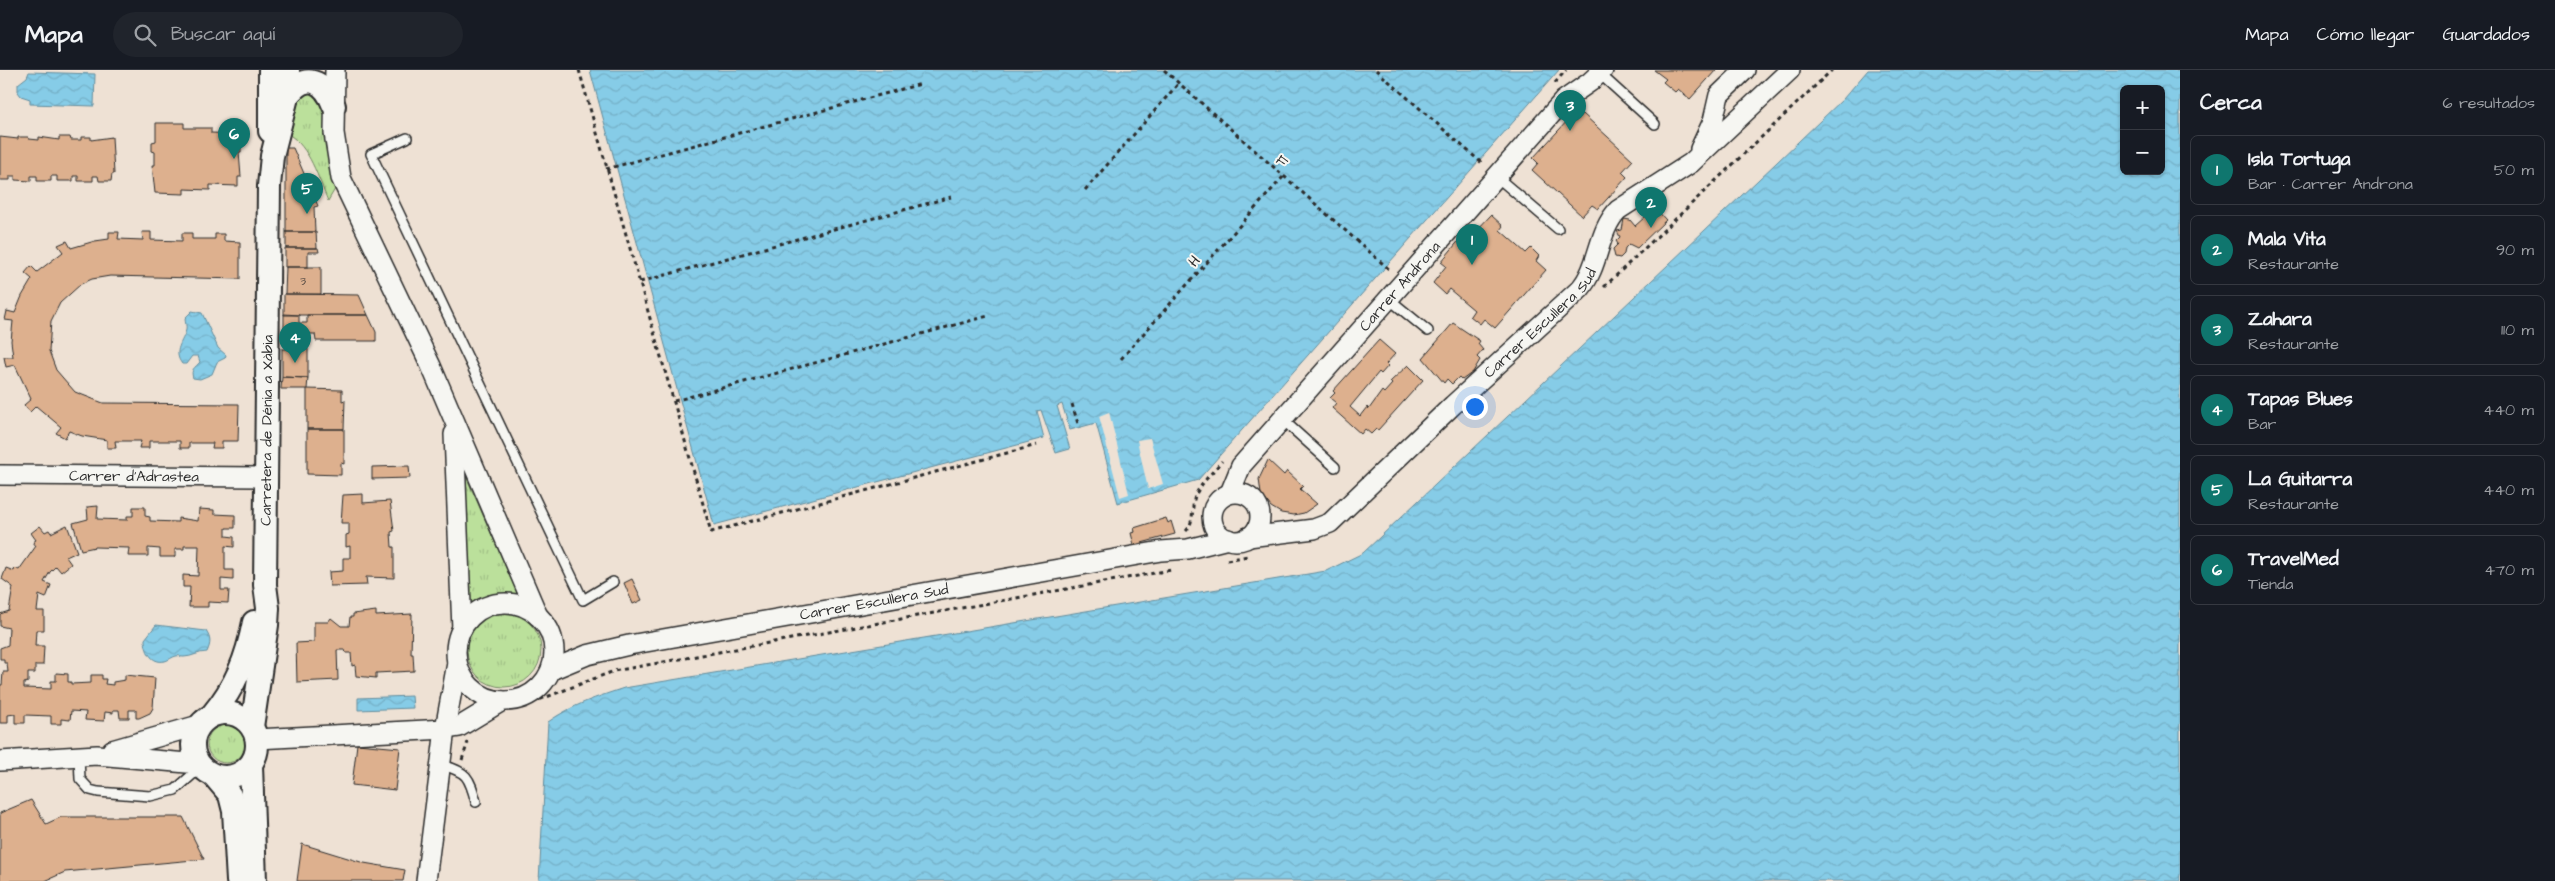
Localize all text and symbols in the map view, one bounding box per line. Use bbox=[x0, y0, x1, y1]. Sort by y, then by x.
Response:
search box bbox=[113, 12, 463, 57]
text: Mapa bbox=[25, 18, 83, 52]
icon: search bbox=[131, 21, 159, 49]
text: Buscar aquí bbox=[171, 21, 275, 48]
text: Mapa bbox=[2245, 22, 2289, 47]
text: Cómo llegar bbox=[2317, 22, 2415, 47]
text: Guardados bbox=[2443, 22, 2530, 47]
map controls bbox=[2120, 85, 2165, 175]
button: + bbox=[2120, 85, 2165, 130]
text: Cerca bbox=[2200, 88, 2262, 117]
pin: 3 bbox=[1554, 90, 1586, 131]
text: 6 resultados bbox=[2443, 92, 2535, 114]
pin: 6 bbox=[218, 118, 250, 159]
button: − bbox=[2120, 130, 2165, 175]
text: Isla Tortuga bbox=[2248, 146, 2350, 173]
street label: F bbox=[1271, 150, 1293, 173]
text: 1 bbox=[2216, 159, 2218, 181]
text: 50 m bbox=[2494, 159, 2534, 181]
pin: 5 bbox=[291, 173, 323, 214]
text: Bar · Carrer Androna bbox=[2248, 173, 2413, 195]
pin: 2 bbox=[1635, 187, 1667, 228]
pin: 1 bbox=[1456, 224, 1488, 265]
text: Mala Vita bbox=[2248, 226, 2326, 253]
street label: Carrer Androna bbox=[1355, 237, 1446, 336]
text: 2 bbox=[2212, 239, 2222, 261]
text: 90 m bbox=[2496, 239, 2534, 261]
street label: H bbox=[1184, 251, 1205, 272]
text: Restaurante bbox=[2248, 253, 2339, 275]
street label: Carrer Escullera Sud bbox=[1479, 265, 1602, 383]
house number: 3 bbox=[300, 273, 306, 290]
text: Zahara bbox=[2248, 306, 2312, 333]
text: 3 bbox=[2213, 319, 2221, 341]
text: 110 m bbox=[2501, 319, 2534, 341]
pin: 4 bbox=[279, 322, 311, 363]
text: Restaurante bbox=[2248, 333, 2339, 355]
street label: Carretera de Dénia a Xàbia bbox=[256, 334, 279, 526]
text: Tapas Blues bbox=[2248, 386, 2353, 413]
your location bbox=[1462, 394, 1488, 420]
text: 4 bbox=[2212, 399, 2222, 421]
text: 440 m bbox=[2483, 399, 2534, 421]
text: Bar bbox=[2248, 413, 2276, 435]
street label: Carrer d'Adrastea bbox=[69, 466, 199, 487]
text: La Guitarra bbox=[2248, 466, 2352, 493]
text: 5 bbox=[2211, 479, 2223, 501]
text: 440 m bbox=[2483, 479, 2534, 501]
text: Restaurante bbox=[2248, 493, 2339, 515]
text: TravelMed bbox=[2248, 546, 2339, 573]
text: 6 bbox=[2212, 559, 2222, 581]
text: 470 m bbox=[2484, 559, 2534, 581]
text: Tienda bbox=[2248, 573, 2293, 595]
street label: Carrer Escullera Sud bbox=[798, 579, 950, 626]

